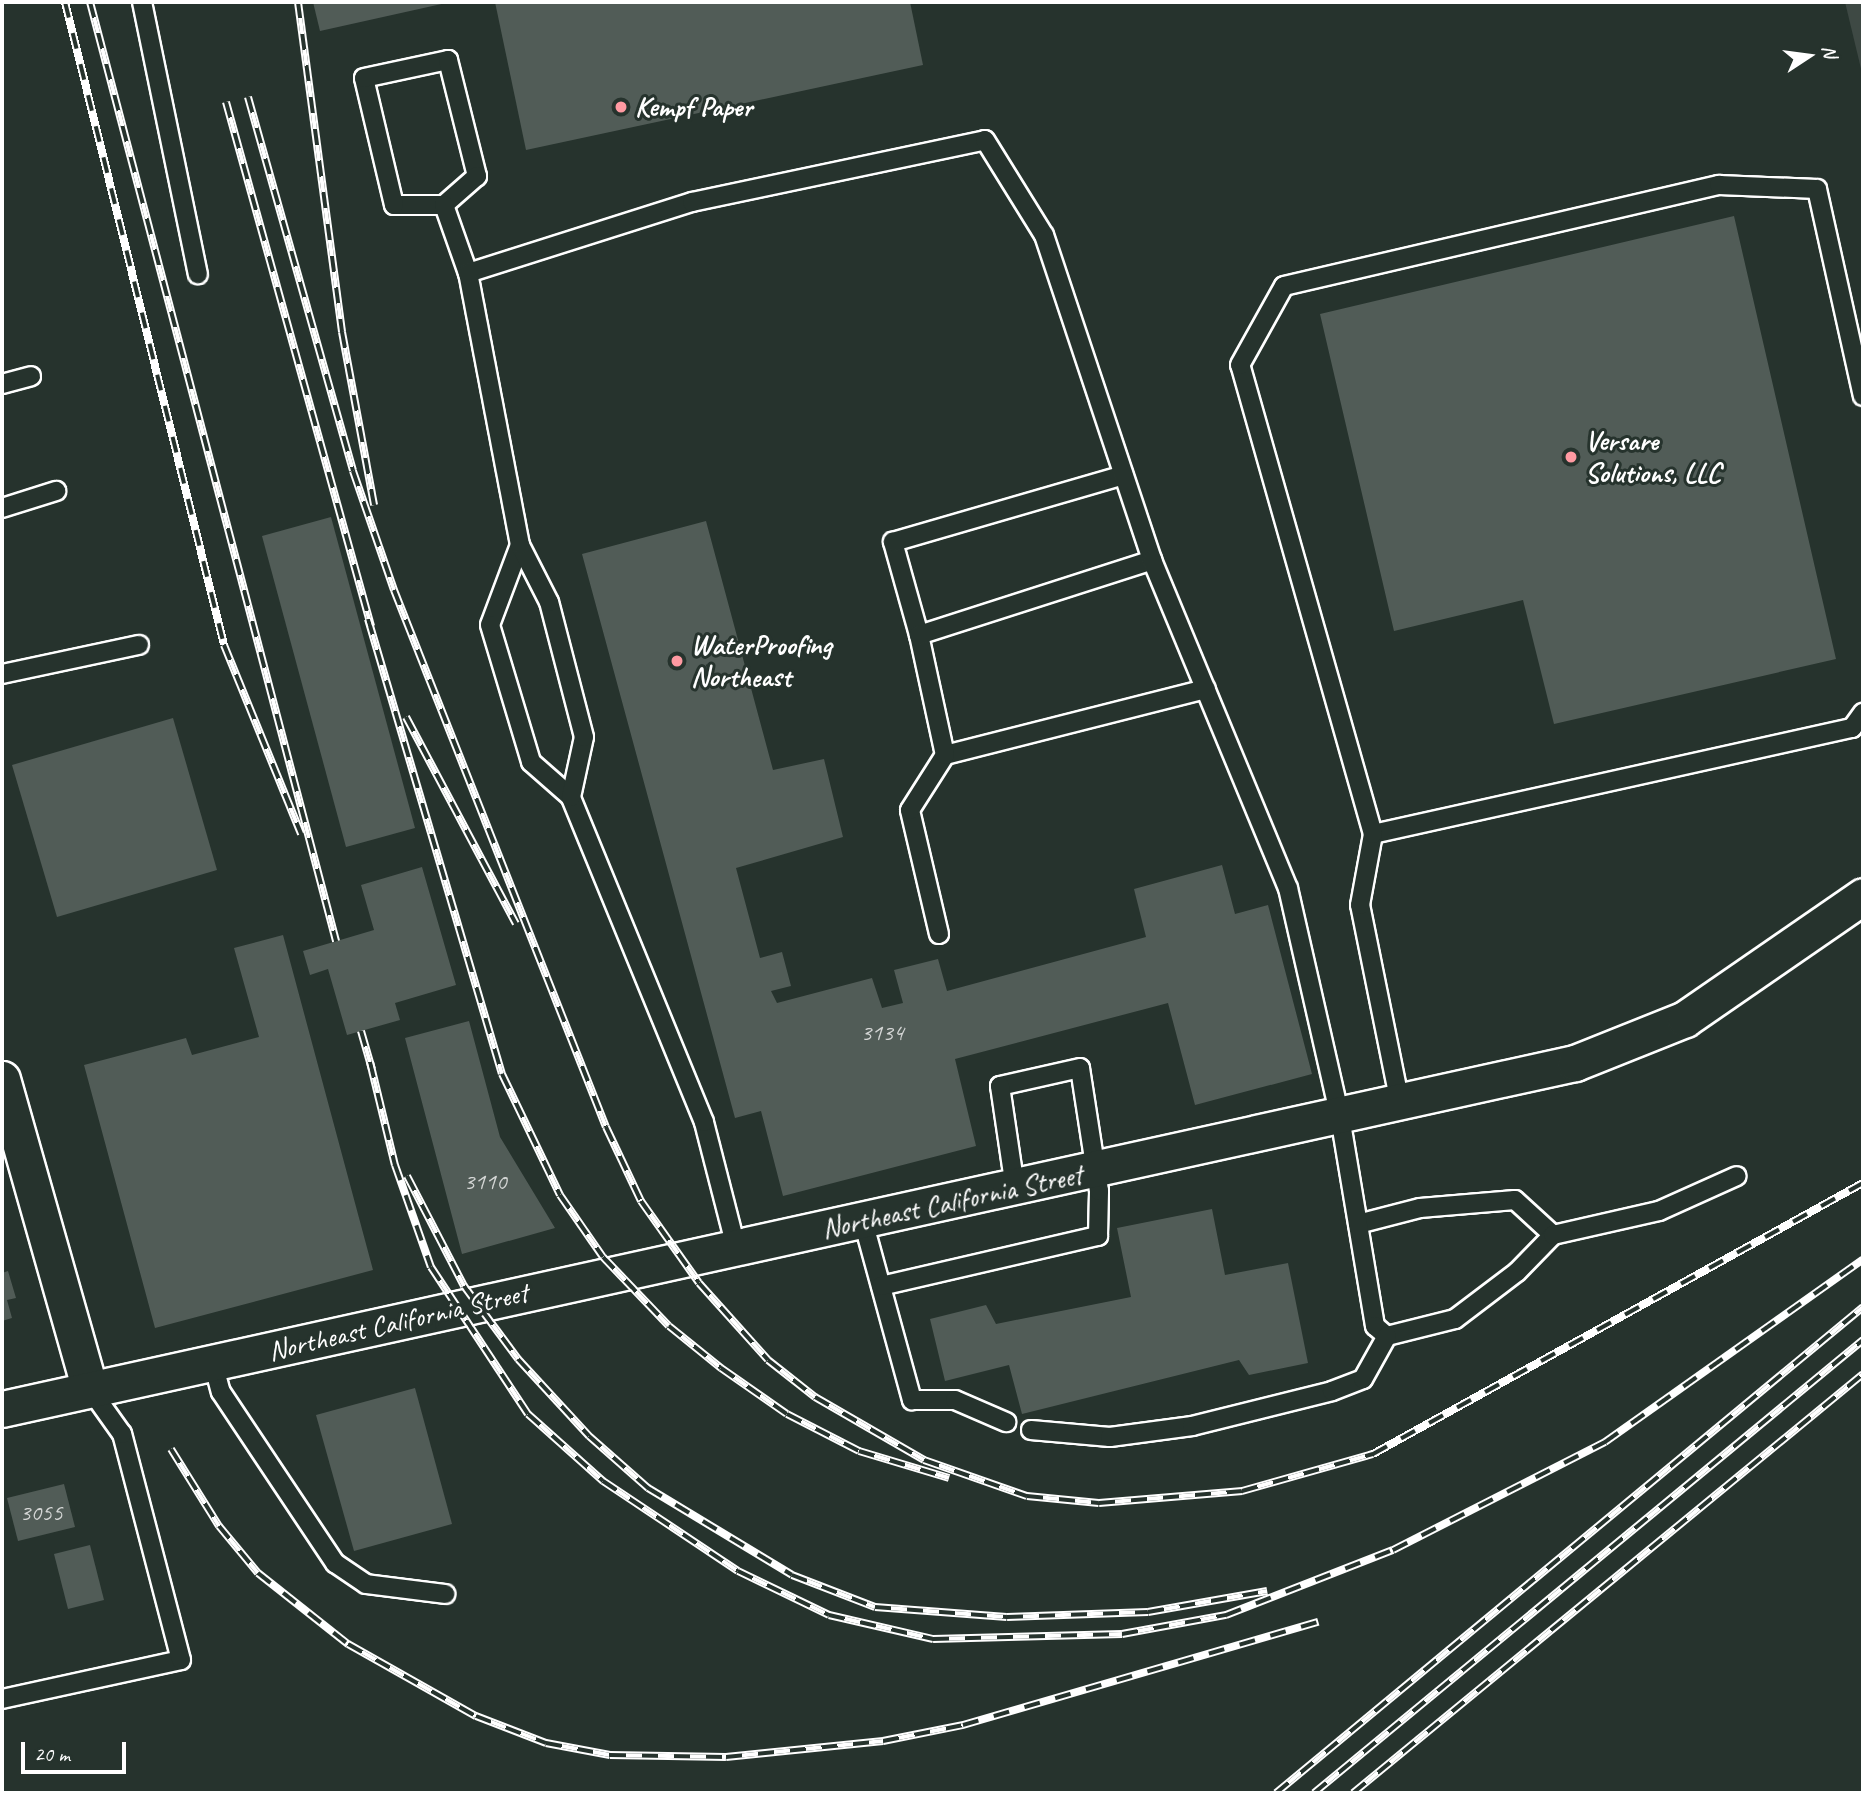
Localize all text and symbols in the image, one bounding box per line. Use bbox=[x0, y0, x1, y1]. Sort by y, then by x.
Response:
north arrow bbox=[1774, 21, 1844, 91]
text: N bbox=[1816, 43, 1842, 60]
place label: Kempf Paper bbox=[635, 90, 754, 124]
marker: Kempf Paper bbox=[613, 99, 629, 115]
place label: Versare Solutions, LLC bbox=[1585, 424, 1720, 490]
marker: Versare Solutions, LLC bbox=[1563, 449, 1579, 465]
place label: WaterProofing Northeast bbox=[691, 628, 832, 694]
marker: WaterProofing Northeast bbox=[669, 653, 685, 669]
house number: 3134 bbox=[860, 1019, 904, 1047]
street label: Northeast California Street bbox=[819, 1158, 1085, 1246]
house number: 3110 bbox=[463, 1168, 507, 1196]
street label: Northeast California Street bbox=[265, 1276, 531, 1368]
house number: 3055 bbox=[19, 1499, 63, 1527]
scale bar bbox=[24, 1728, 130, 1772]
text: 20 m bbox=[34, 1741, 70, 1767]

